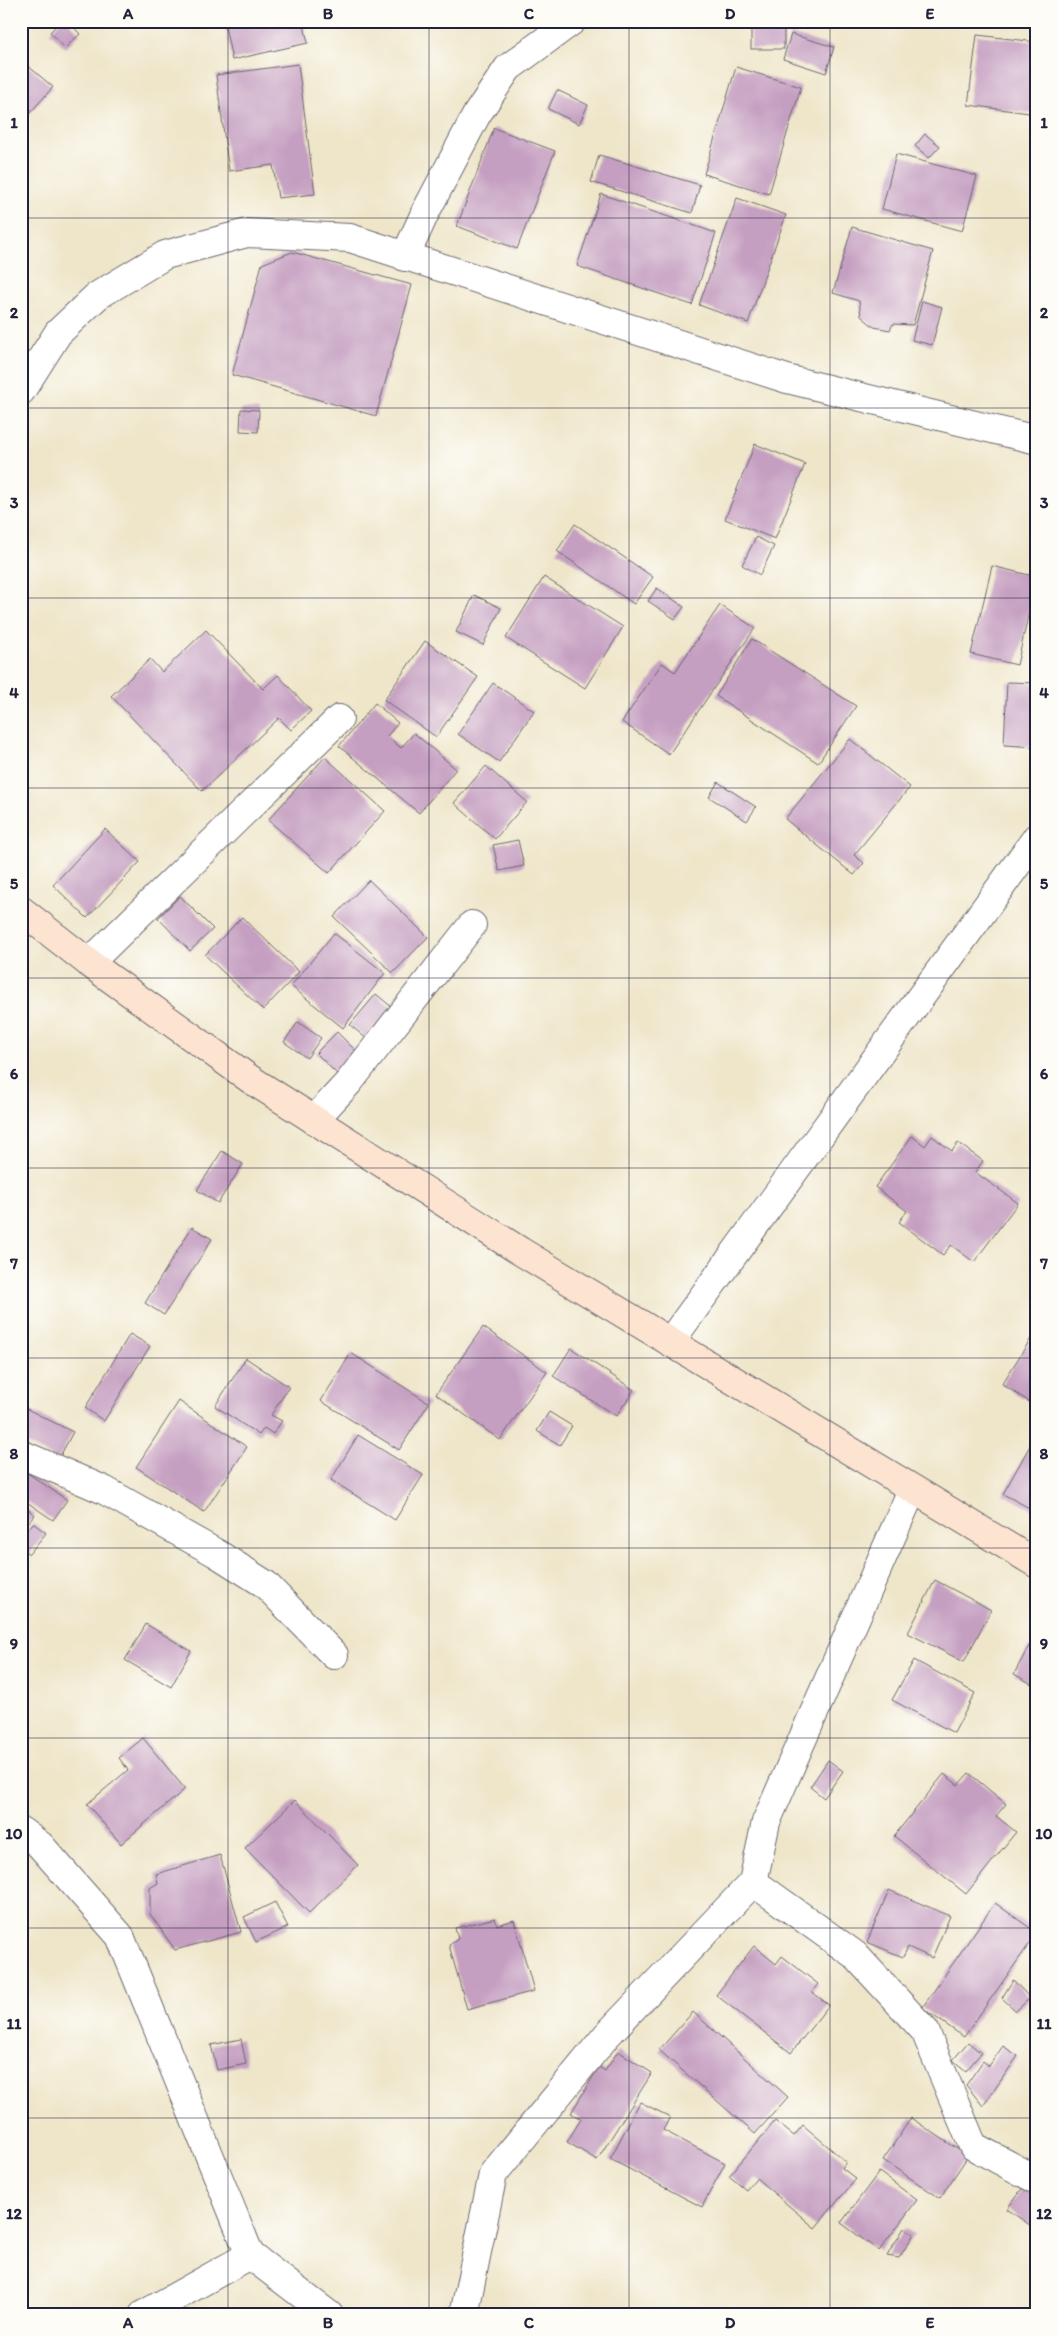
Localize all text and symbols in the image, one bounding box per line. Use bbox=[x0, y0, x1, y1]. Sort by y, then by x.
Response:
text: A bbox=[122, 4, 134, 23]
text: B bbox=[323, 4, 334, 23]
text: C bbox=[524, 4, 535, 23]
text: D bbox=[725, 4, 736, 23]
text: E bbox=[926, 4, 935, 23]
text: 1 bbox=[10, 113, 18, 132]
text: 1 bbox=[1040, 113, 1048, 132]
text: 2 bbox=[10, 303, 19, 322]
text: 2 bbox=[1040, 303, 1049, 322]
text: 3 bbox=[10, 493, 19, 512]
text: 3 bbox=[1040, 493, 1049, 512]
text: 4 bbox=[9, 683, 19, 702]
text: 4 bbox=[1039, 683, 1049, 702]
text: 5 bbox=[10, 874, 19, 893]
text: 5 bbox=[1040, 874, 1049, 893]
text: 6 bbox=[10, 1064, 19, 1083]
text: 6 bbox=[1040, 1064, 1049, 1083]
text: 7 bbox=[9, 1254, 18, 1273]
text: 7 bbox=[1039, 1254, 1048, 1273]
text: 8 bbox=[10, 1444, 19, 1463]
text: 8 bbox=[1040, 1444, 1049, 1463]
text: 9 bbox=[10, 1634, 18, 1653]
text: 9 bbox=[1040, 1634, 1048, 1653]
text: 10 bbox=[5, 1824, 23, 1843]
text: 10 bbox=[1035, 1824, 1053, 1843]
text: 11 bbox=[7, 2014, 22, 2033]
text: 11 bbox=[1037, 2014, 1052, 2033]
text: 12 bbox=[6, 2204, 23, 2223]
text: 12 bbox=[1036, 2204, 1053, 2223]
text: A bbox=[122, 2313, 134, 2332]
text: B bbox=[323, 2313, 334, 2332]
text: C bbox=[524, 2313, 535, 2332]
text: D bbox=[725, 2313, 736, 2332]
text: E bbox=[926, 2313, 935, 2332]

